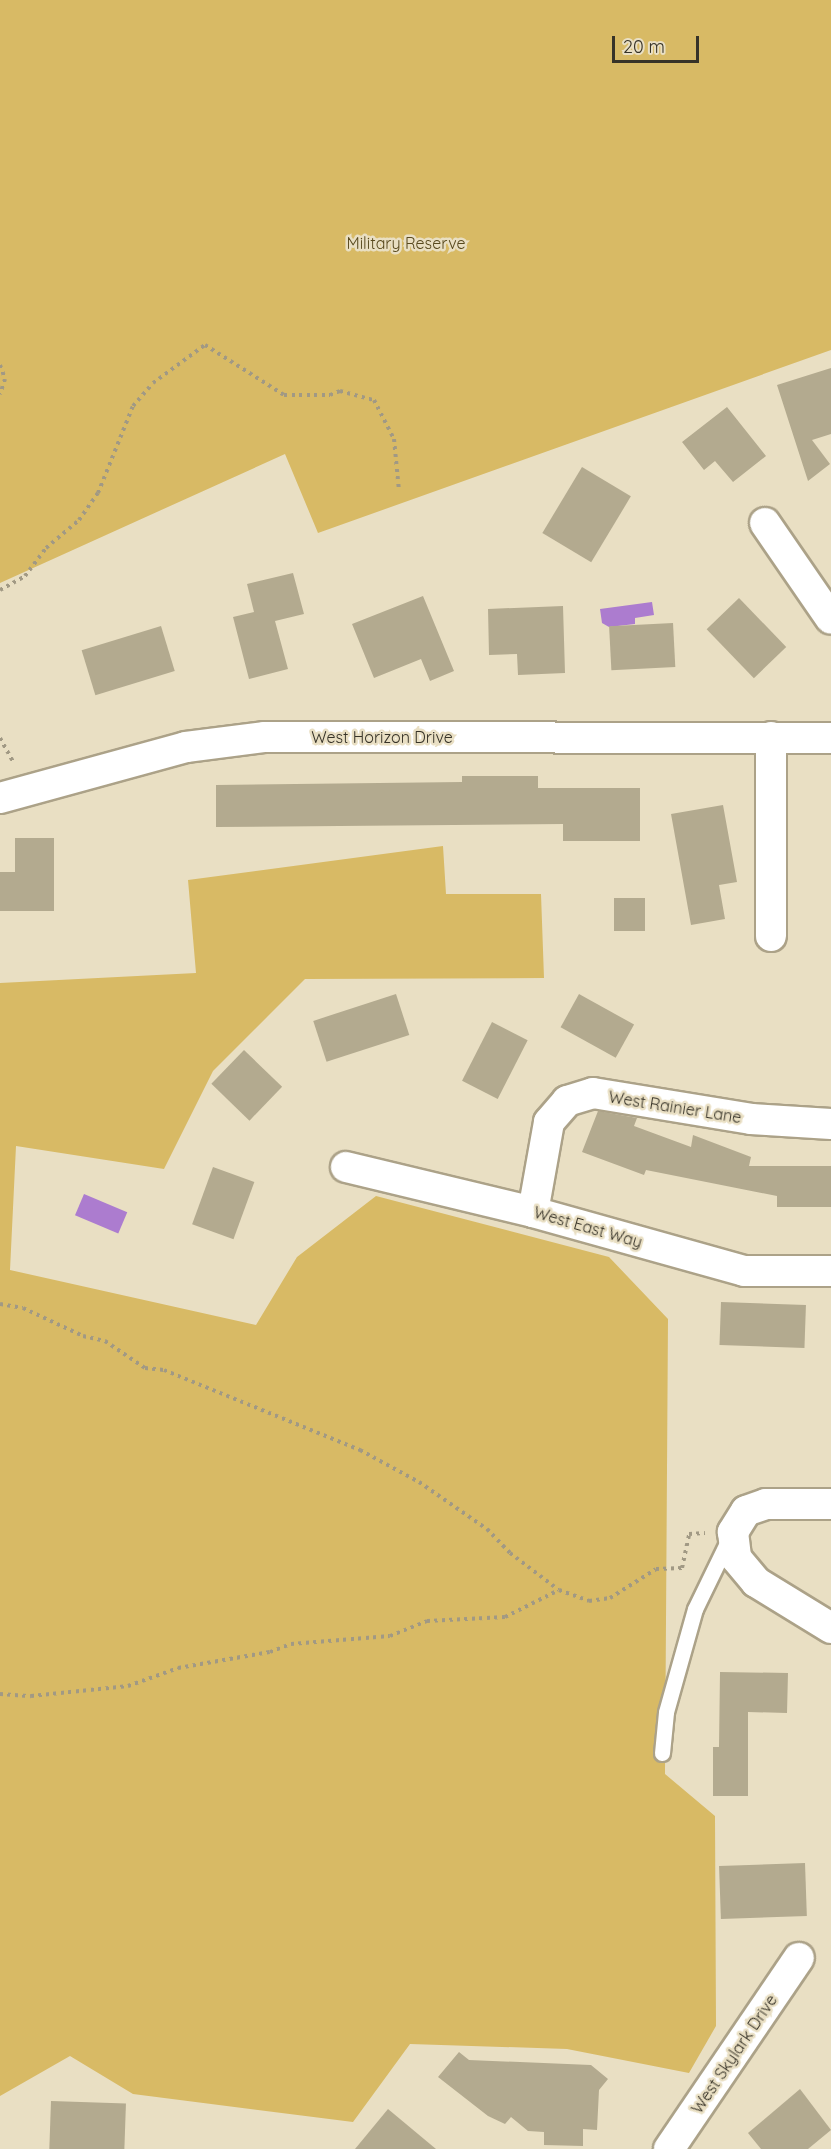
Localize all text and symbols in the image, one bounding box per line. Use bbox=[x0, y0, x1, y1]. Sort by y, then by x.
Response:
scale bar bbox=[615, 24, 702, 62]
text: 20 m bbox=[623, 35, 665, 58]
park label: Military Reserve bbox=[346, 233, 466, 253]
street label: West Horizon Drive bbox=[311, 727, 453, 747]
street label: West Rainier Lane bbox=[607, 1087, 743, 1127]
street label: West East Way bbox=[532, 1202, 644, 1252]
street label: West Skylark Drive bbox=[687, 1991, 781, 2117]

